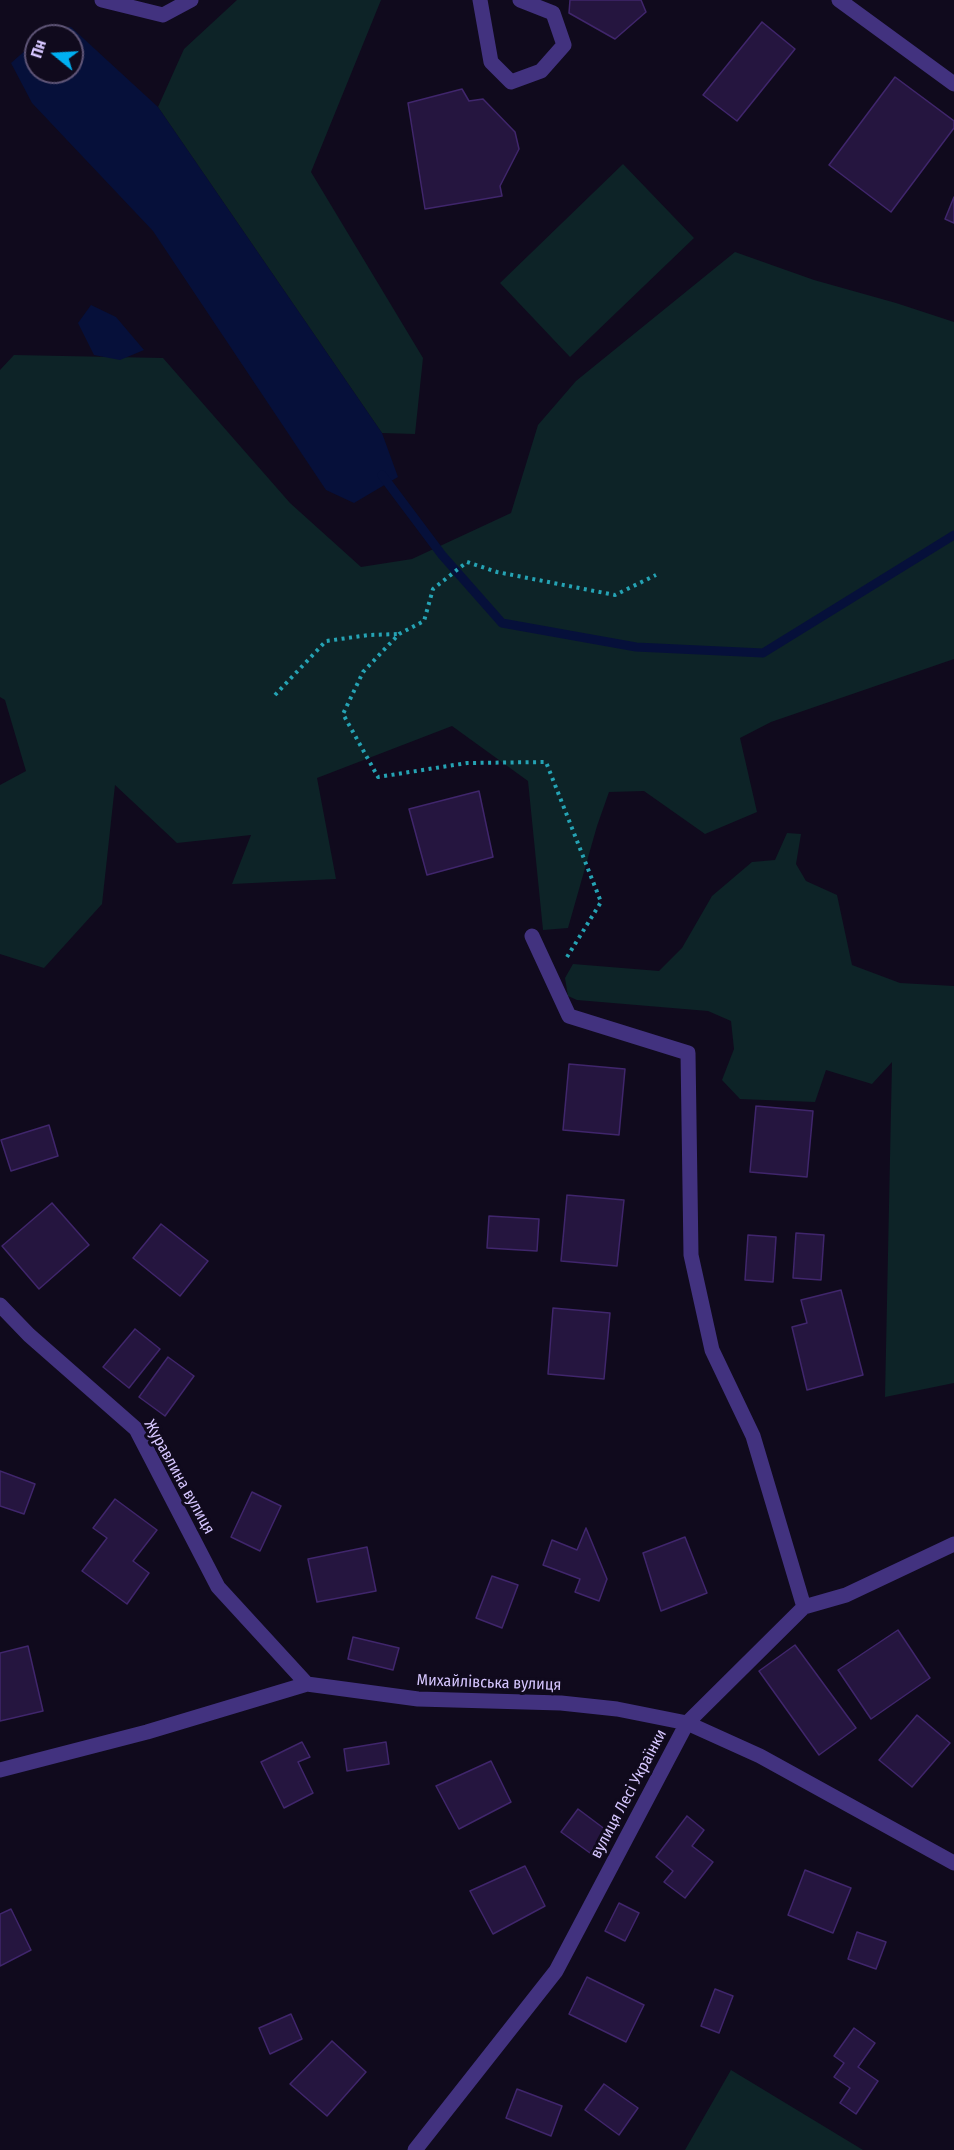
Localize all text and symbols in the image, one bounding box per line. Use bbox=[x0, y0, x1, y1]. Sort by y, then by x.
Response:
north arrow bbox=[24, 24, 84, 84]
text: Пн bbox=[26, 37, 50, 60]
street label: Журавлина вулиця bbox=[140, 1416, 218, 1538]
street label: Михайлівська вулиця bbox=[416, 1671, 562, 1695]
street label: вулиця Лесі Українки bbox=[587, 1726, 671, 1862]

